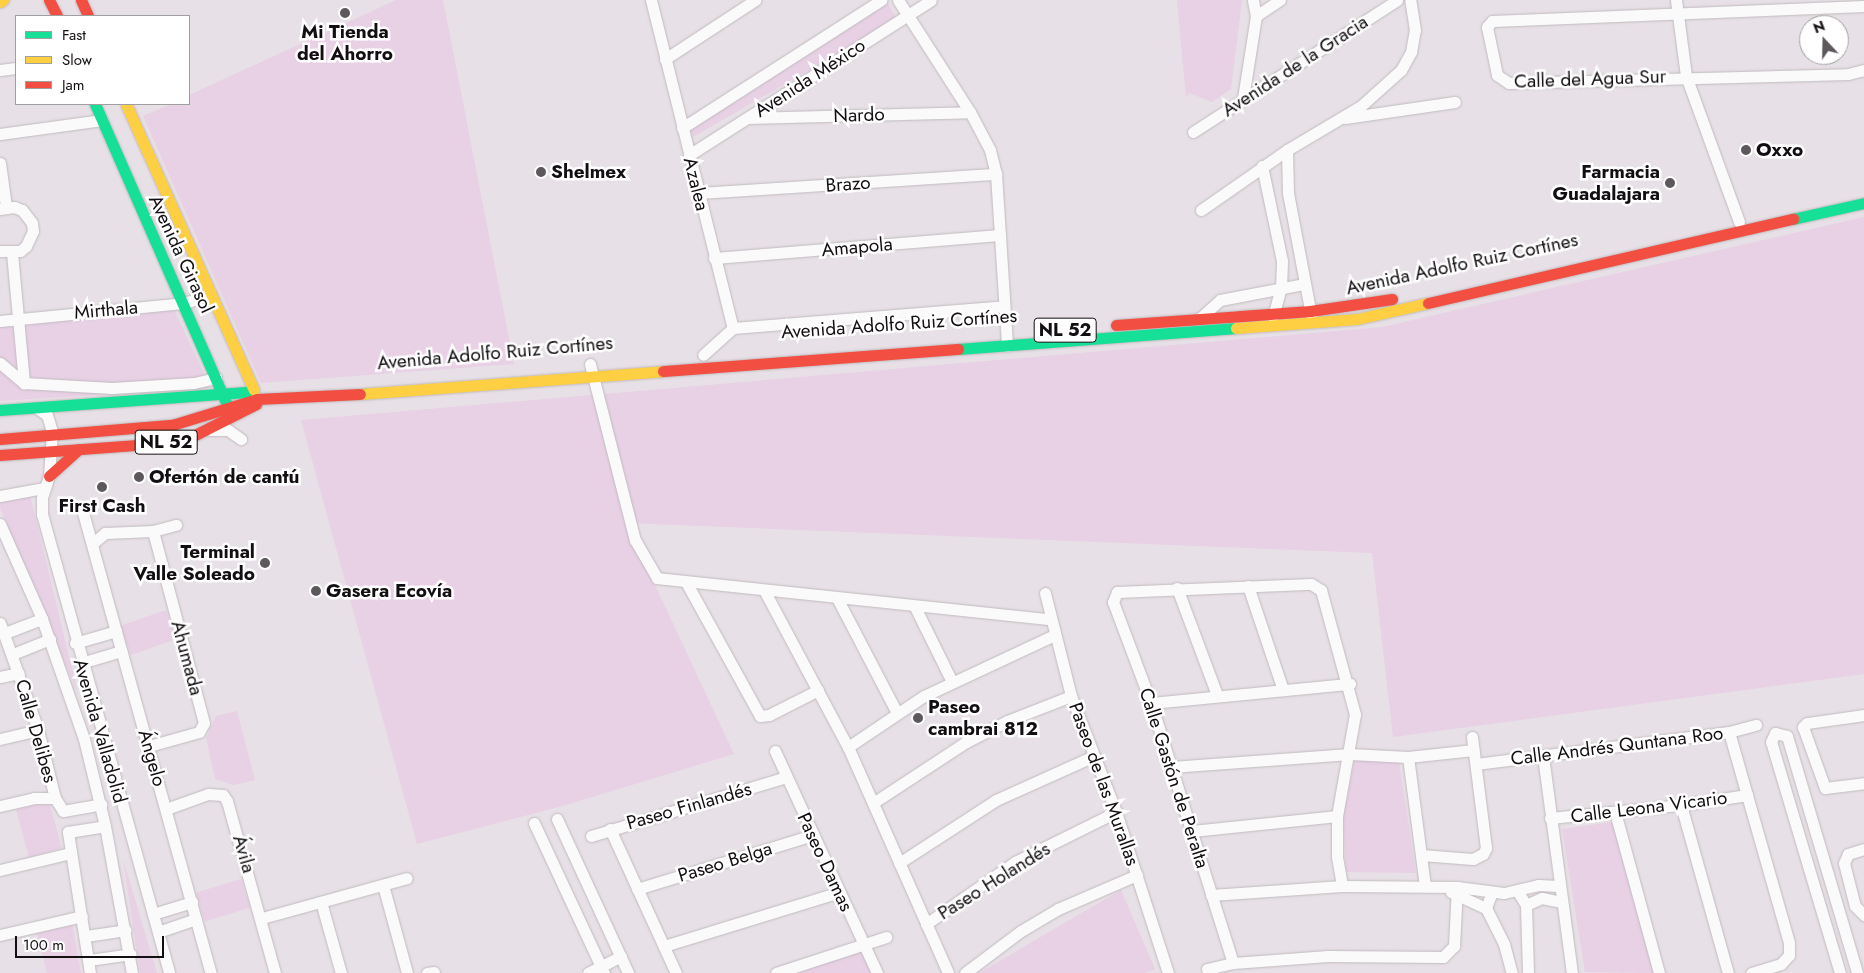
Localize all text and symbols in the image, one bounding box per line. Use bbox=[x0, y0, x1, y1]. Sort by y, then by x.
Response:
marker: Mi Tienda del Ahorro bbox=[339, 7, 351, 19]
street label: Avenida de la Gracia bbox=[1218, 10, 1372, 122]
legend bbox=[15, 15, 190, 105]
north arrow bbox=[1799, 15, 1849, 65]
text: N bbox=[1810, 16, 1828, 38]
place label: Mi Tienda del Ahorro bbox=[297, 21, 393, 65]
text: Fast bbox=[62, 24, 86, 46]
street label: Avenida México bbox=[750, 34, 870, 122]
text: Slow bbox=[62, 49, 92, 71]
street label: Calle del Agua Sur bbox=[1514, 65, 1666, 93]
text: Jam bbox=[62, 74, 85, 96]
street label: Nardo bbox=[833, 103, 885, 127]
place label: Oxxo bbox=[1756, 139, 1803, 161]
marker: Oxxo bbox=[1740, 144, 1752, 156]
street label: Azalea bbox=[678, 155, 714, 213]
place label: Shelmex bbox=[551, 161, 626, 183]
place label: Farmacia Guadalajara bbox=[1553, 161, 1660, 205]
marker: Shelmex bbox=[535, 166, 547, 178]
street label: Brazo bbox=[825, 171, 871, 197]
marker: Farmacia Guadalajara bbox=[1664, 177, 1676, 189]
street label: Avenida Girasol bbox=[144, 191, 218, 317]
street label: Avenida Adolfo Ruiz Cortínes bbox=[1344, 228, 1580, 300]
street label: Amapola bbox=[821, 233, 893, 261]
street label: Mirthala bbox=[73, 296, 139, 324]
street label: Avenida Adolfo Ruiz Cortínes bbox=[780, 304, 1018, 344]
road number: NL 52 bbox=[1032, 314, 1098, 346]
street label: Avenida Adolfo Ruiz Cortínes bbox=[376, 331, 614, 375]
road number: NL 52 bbox=[134, 427, 198, 458]
place label: Ofertón de cantú bbox=[149, 466, 300, 488]
marker: Ofertón de cantú bbox=[133, 471, 145, 483]
marker: First Cash bbox=[96, 481, 108, 493]
place label: First Cash bbox=[58, 495, 146, 517]
place label: Terminal Valle Soleado bbox=[134, 541, 255, 585]
marker: Terminal Valle Soleado bbox=[259, 557, 271, 569]
place label: Gasera Ecovía bbox=[326, 580, 452, 602]
marker: Gasera Ecovía bbox=[310, 585, 322, 597]
street label: Ahumada bbox=[166, 618, 208, 698]
street label: Avenida Valladolid bbox=[69, 656, 131, 806]
street label: Calle Delibes bbox=[10, 677, 62, 785]
street label: Calle Gastón de Peralta bbox=[1134, 685, 1214, 871]
place label: Paseo cambrai 812 bbox=[928, 696, 1038, 740]
street label: Paseo de las Murallas bbox=[1064, 699, 1144, 869]
marker: Paseo cambrai 812 bbox=[912, 712, 924, 724]
street label: Calle Andrés Quntana Roo bbox=[1509, 722, 1725, 770]
street label: Ángelo bbox=[133, 727, 171, 789]
street label: Paseo Finlandés bbox=[624, 777, 754, 835]
street label: Calle Leona Vicario bbox=[1569, 786, 1729, 828]
street label: Paseo Damas bbox=[792, 809, 858, 915]
street label: Ávila bbox=[228, 832, 260, 876]
street label: Paseo Belga bbox=[675, 837, 775, 887]
street label: Paseo Holandés bbox=[934, 837, 1054, 925]
scale bar bbox=[18, 926, 166, 958]
text: 100 m bbox=[23, 934, 64, 956]

